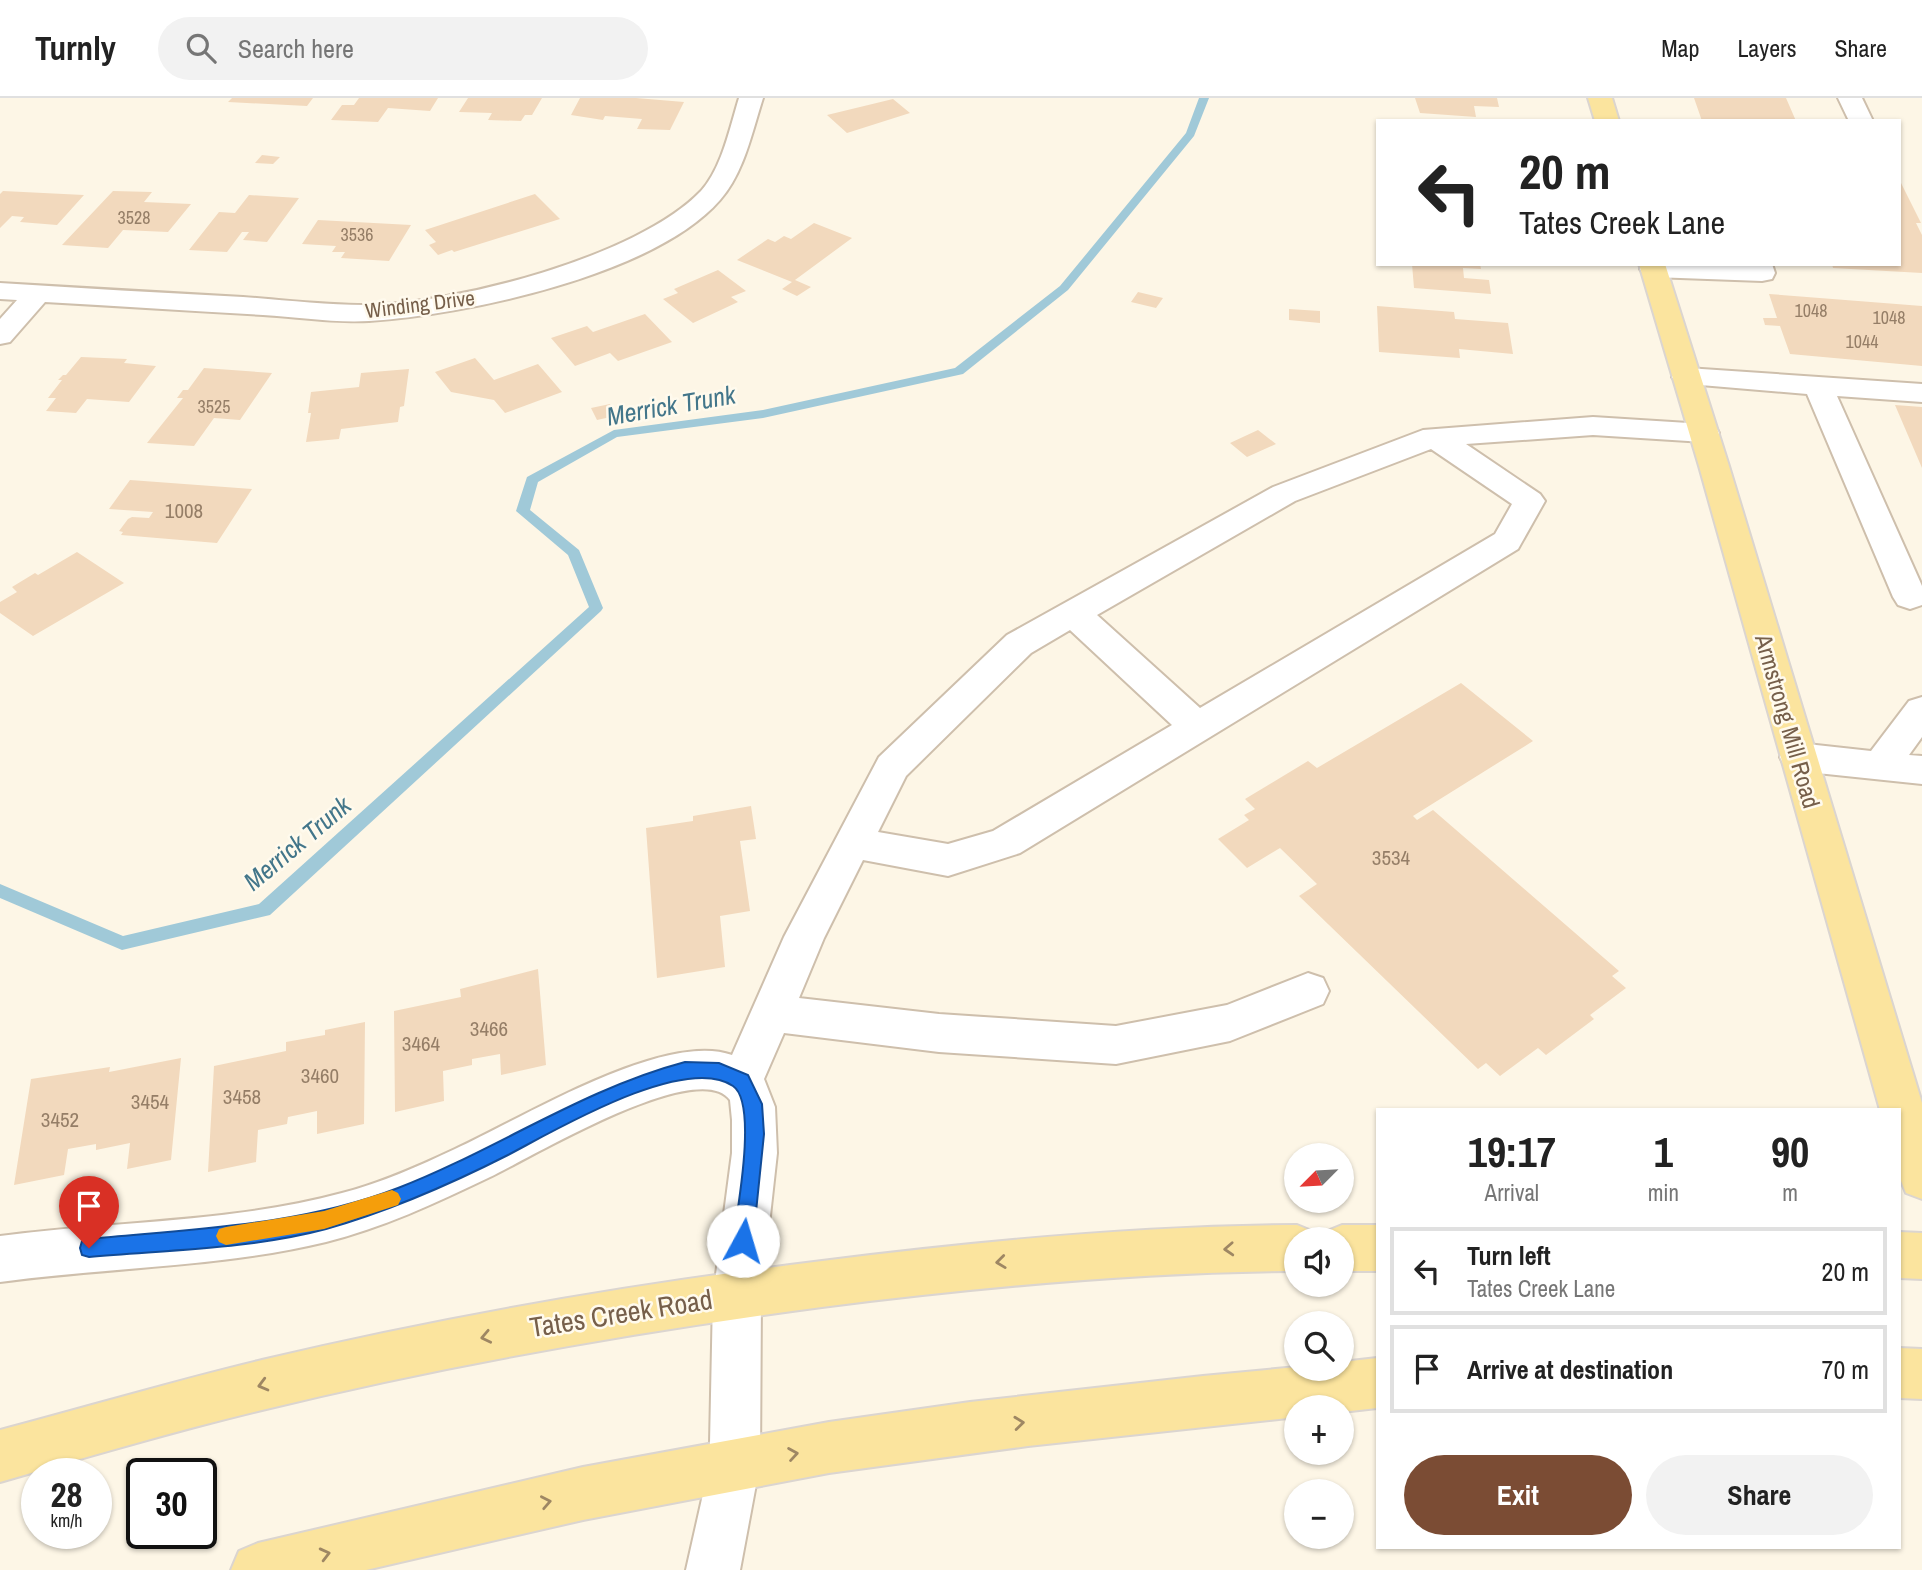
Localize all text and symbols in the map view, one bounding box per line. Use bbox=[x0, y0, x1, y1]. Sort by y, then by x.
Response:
search box bbox=[158, 17, 648, 80]
text: Turnly bbox=[35, 26, 116, 70]
icon: search bbox=[182, 29, 220, 67]
text: Search here bbox=[238, 31, 354, 66]
text: Map bbox=[1661, 32, 1699, 64]
text: Layers bbox=[1737, 32, 1796, 64]
text: Share bbox=[1834, 32, 1887, 64]
text: 20 m bbox=[1519, 138, 1611, 204]
icon: left bbox=[1404, 147, 1495, 238]
text: Tates Creek Lane bbox=[1519, 201, 1725, 244]
house number: 3528 bbox=[118, 205, 150, 230]
house number: 3536 bbox=[341, 222, 373, 247]
street label: Winding Drive bbox=[364, 283, 476, 325]
house number: 1048 bbox=[1795, 298, 1827, 323]
house number: 1048 bbox=[1873, 305, 1905, 330]
house number: 1044 bbox=[1846, 329, 1878, 354]
water label: Merrick Trunk bbox=[604, 376, 739, 434]
house number: 3525 bbox=[198, 394, 230, 419]
house number: 1008 bbox=[165, 496, 203, 525]
street label: Armstrong Mill Road bbox=[1748, 629, 1828, 812]
water label: Merrick Trunk bbox=[236, 787, 359, 898]
house number: 3534 bbox=[1372, 843, 1411, 872]
house number: 3466 bbox=[470, 1014, 508, 1043]
house number: 3464 bbox=[402, 1029, 441, 1058]
house number: 3460 bbox=[301, 1061, 339, 1090]
house number: 3458 bbox=[223, 1082, 261, 1111]
house number: 3454 bbox=[131, 1087, 170, 1116]
house number: 3452 bbox=[41, 1105, 79, 1134]
text: 19:17 bbox=[1468, 1124, 1556, 1180]
text: 1 bbox=[1654, 1124, 1673, 1180]
text: 90 bbox=[1771, 1124, 1809, 1180]
north arrow bbox=[1284, 1143, 1354, 1213]
map controls bbox=[1284, 1143, 1354, 1549]
pin bbox=[59, 1176, 119, 1248]
text: Arrival bbox=[1485, 1177, 1539, 1208]
text: min bbox=[1648, 1177, 1679, 1208]
text: m bbox=[1782, 1177, 1798, 1208]
icon: arrive bbox=[70, 1187, 108, 1225]
position arrow bbox=[706, 1204, 780, 1278]
button: sound bbox=[1284, 1227, 1354, 1297]
text: Turn left bbox=[1467, 1238, 1551, 1273]
one-way arrow bbox=[1223, 1241, 1234, 1256]
icon: left bbox=[1408, 1252, 1446, 1290]
one-way arrow bbox=[996, 1254, 1007, 1269]
text: 20 m bbox=[1822, 1254, 1869, 1289]
text: Tates Creek Lane bbox=[1467, 1273, 1615, 1304]
street label: Tates Creek Road bbox=[527, 1280, 715, 1346]
button: search bbox=[1284, 1311, 1354, 1381]
one-way arrow bbox=[480, 1328, 492, 1343]
icon: arrive bbox=[1408, 1350, 1446, 1388]
text: Arrive at destination bbox=[1467, 1352, 1673, 1387]
text: 70 m bbox=[1822, 1352, 1869, 1387]
one-way arrow bbox=[257, 1377, 269, 1392]
button: + bbox=[1284, 1395, 1354, 1465]
one-way arrow bbox=[1014, 1416, 1025, 1431]
one-way arrow bbox=[788, 1447, 799, 1462]
button: Exit bbox=[1404, 1455, 1632, 1535]
button: Share bbox=[1646, 1455, 1873, 1535]
speed limit sign: 30 bbox=[126, 1458, 217, 1549]
text: 28 bbox=[51, 1471, 82, 1518]
button: − bbox=[1284, 1479, 1354, 1549]
one-way arrow bbox=[540, 1495, 552, 1510]
text: km/h bbox=[51, 1508, 83, 1533]
one-way arrow bbox=[318, 1547, 330, 1562]

